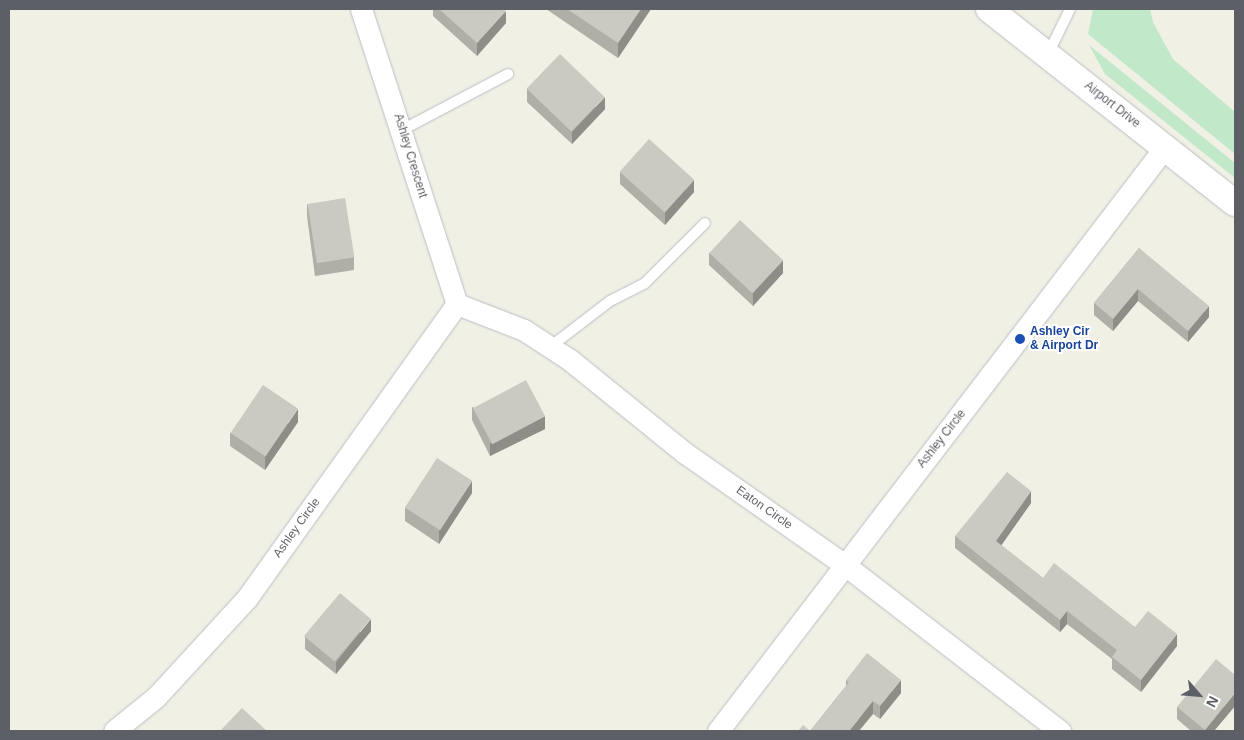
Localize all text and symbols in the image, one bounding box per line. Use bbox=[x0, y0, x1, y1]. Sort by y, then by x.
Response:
street label: Airport Drive bbox=[1081, 79, 1143, 131]
street label: Ashley Crescent bbox=[390, 112, 430, 200]
place label: Ashley Cir & Airport Dr bbox=[1030, 325, 1099, 353]
marker: Ashley Cir & Airport Dr bbox=[1014, 333, 1026, 345]
street label: Ashley Circle bbox=[915, 407, 969, 471]
street label: Eaton Circle bbox=[733, 483, 795, 533]
street label: Ashley Circle bbox=[271, 495, 323, 561]
north arrow bbox=[1174, 670, 1224, 720]
text: N bbox=[1203, 694, 1222, 710]

